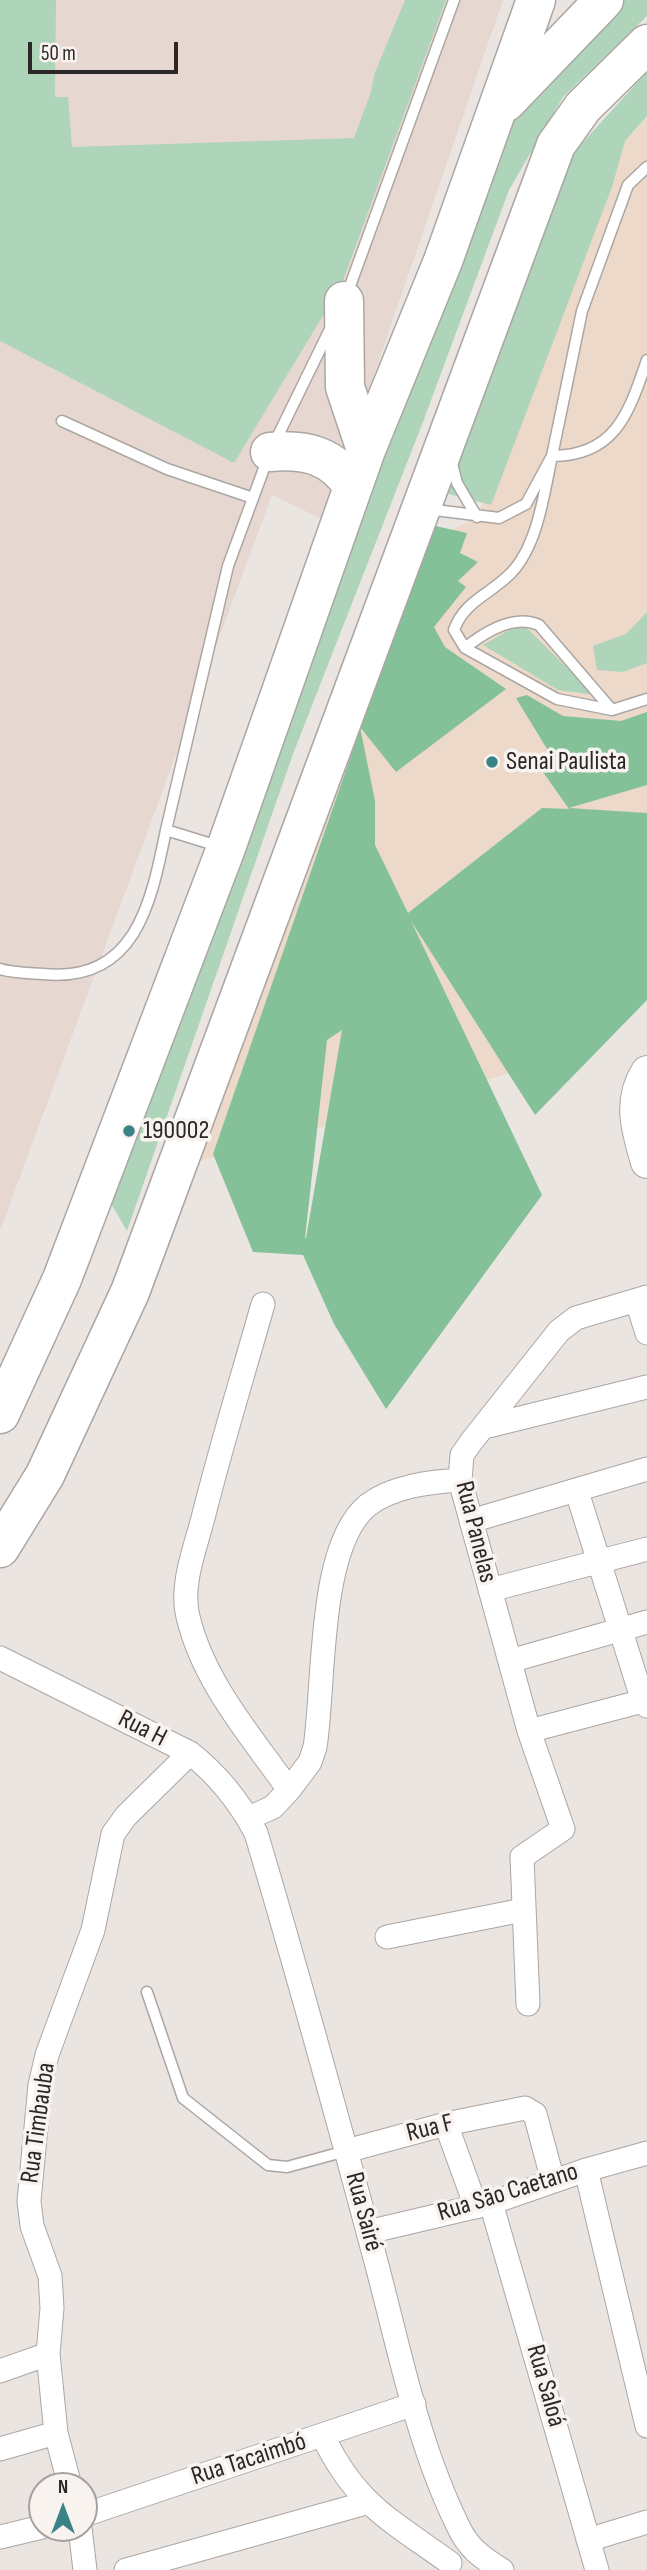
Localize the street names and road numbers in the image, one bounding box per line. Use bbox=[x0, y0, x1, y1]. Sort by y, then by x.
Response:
street label: Rua Panelas bbox=[447, 1478, 503, 1586]
street label: Rua H bbox=[113, 1704, 171, 1754]
street label: Rua Timbauba bbox=[15, 2061, 63, 2185]
street label: Rua F bbox=[403, 2108, 457, 2150]
street label: Rua São Caetano bbox=[434, 2157, 582, 2229]
street label: Rua Sairé bbox=[338, 2169, 388, 2255]
street label: Rua Saloá bbox=[518, 2341, 572, 2431]
street label: Rua Tacaimbó bbox=[188, 2427, 310, 2493]

